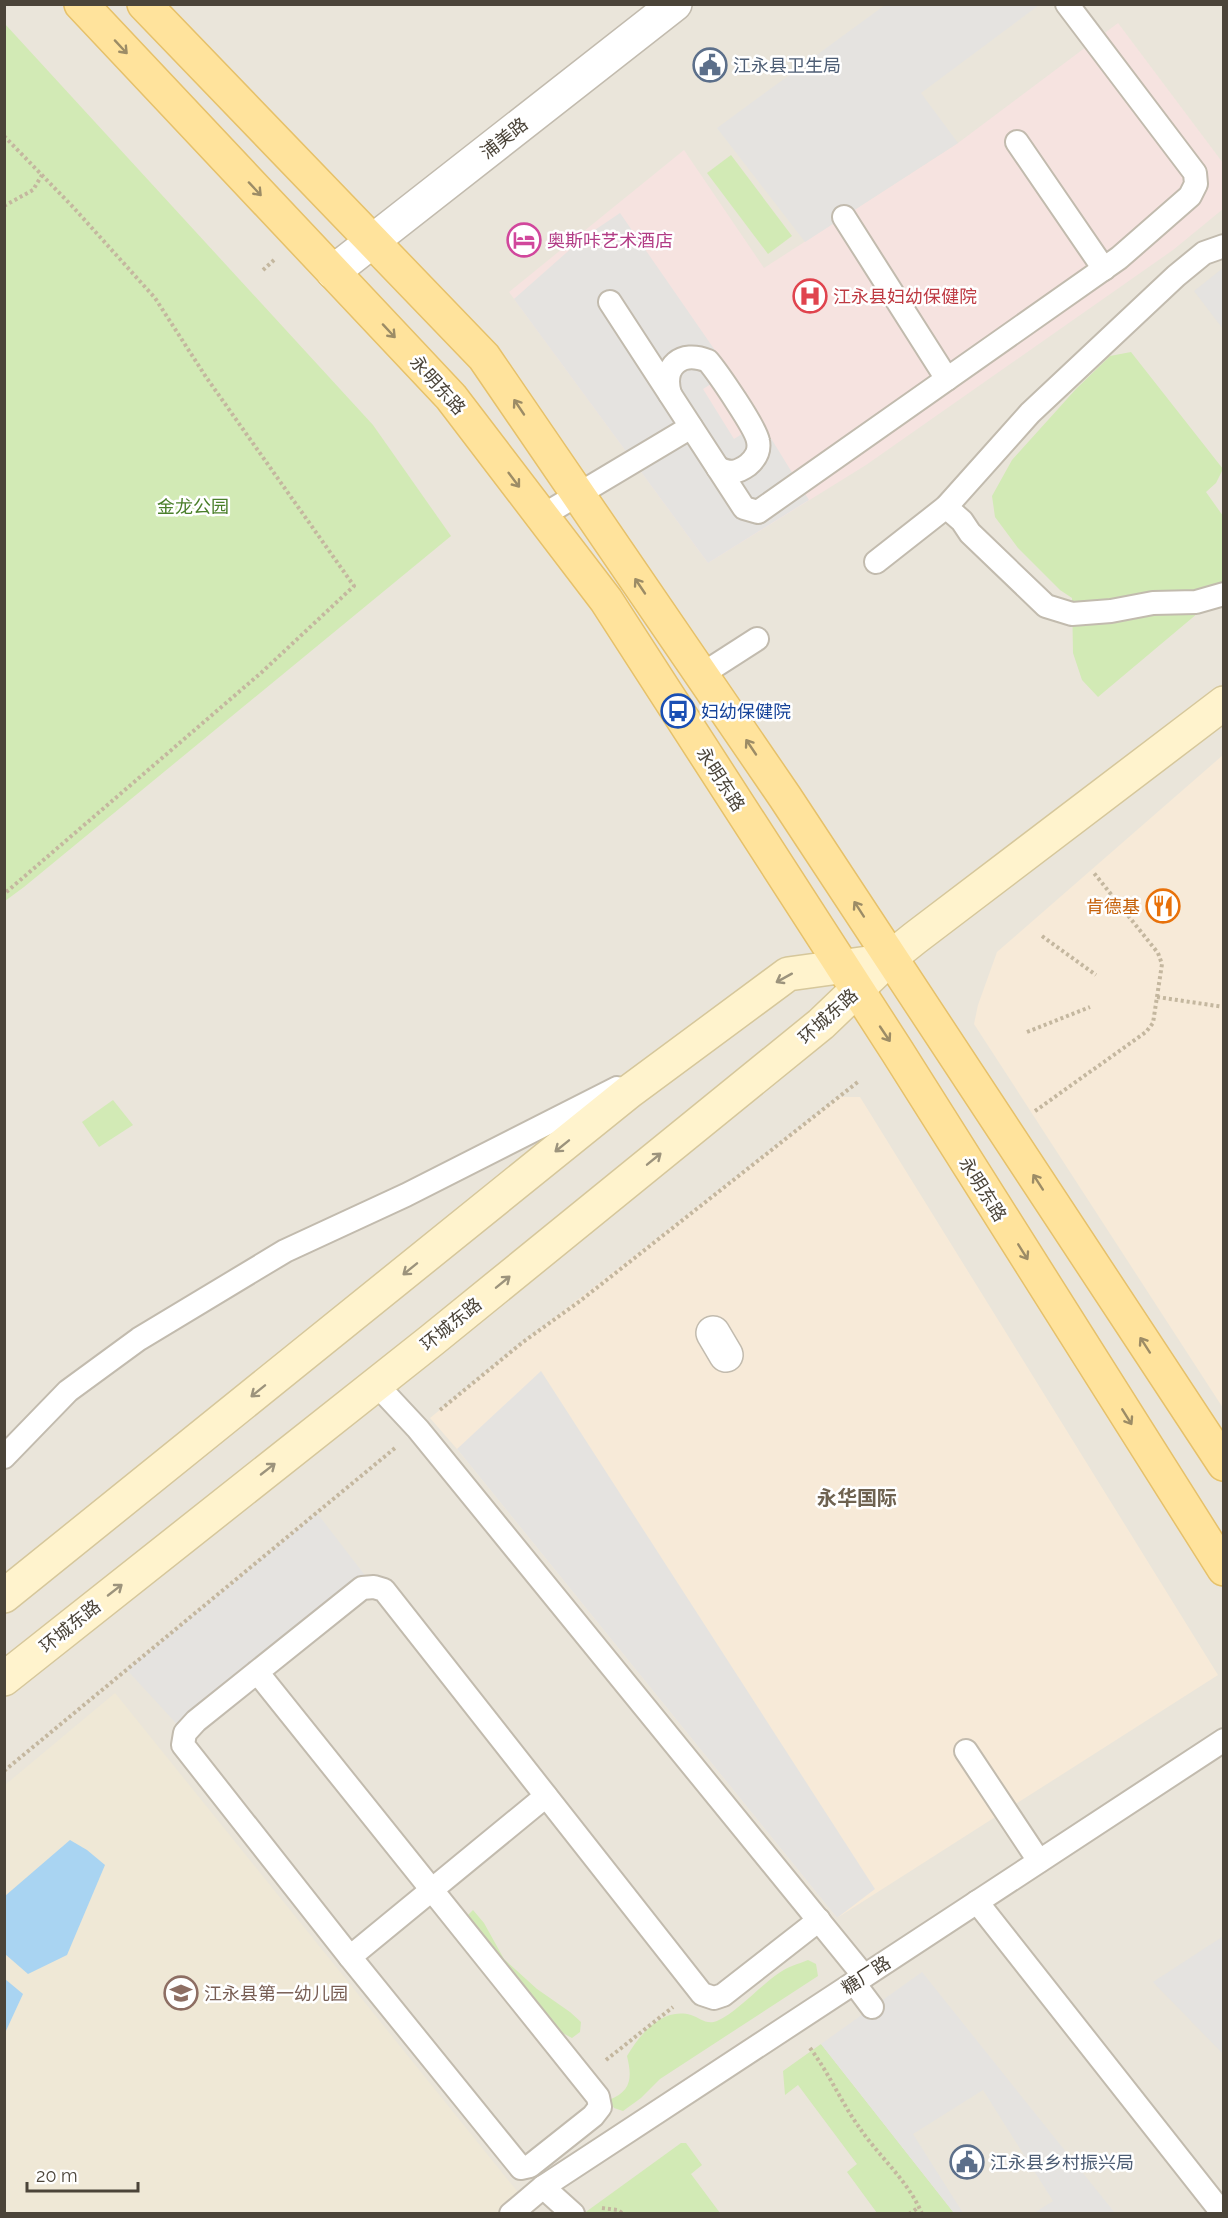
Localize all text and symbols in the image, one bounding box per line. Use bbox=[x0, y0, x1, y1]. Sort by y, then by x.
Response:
one-way arrow bbox=[114, 39, 128, 54]
public building icon: 江永县卫生局 bbox=[692, 47, 728, 83]
place label: 江永县卫生局 bbox=[733, 55, 841, 76]
street label: 浦美路 bbox=[476, 113, 532, 163]
one-way arrow bbox=[248, 181, 262, 196]
hotel icon: 奥斯咔艺术酒店 bbox=[506, 222, 542, 258]
place label: 奥斯咔艺术酒店 bbox=[547, 230, 673, 251]
hospital icon: 江永县妇幼保健院 bbox=[792, 278, 828, 314]
place label: 江永县妇幼保健院 bbox=[833, 286, 977, 307]
one-way arrow bbox=[382, 323, 396, 338]
street label: 永明东路 bbox=[406, 351, 470, 419]
one-way arrow bbox=[513, 400, 525, 416]
one-way arrow bbox=[508, 471, 521, 487]
park label: 金龙公园 bbox=[157, 496, 229, 517]
one-way arrow bbox=[634, 578, 646, 594]
bus stop icon: 妇幼保健院 bbox=[660, 693, 696, 729]
place label: 妇幼保健院 bbox=[701, 701, 791, 722]
one-way arrow bbox=[744, 738, 757, 755]
street label: 永明东路 bbox=[693, 743, 749, 815]
restaurant icon: 肯德基 bbox=[1145, 888, 1181, 924]
place label: 肯德基 bbox=[1086, 896, 1140, 917]
one-way arrow bbox=[852, 901, 864, 918]
one-way arrow bbox=[776, 972, 793, 984]
street label: 环城东路 bbox=[794, 984, 862, 1048]
one-way arrow bbox=[879, 1025, 891, 1042]
one-way arrow bbox=[554, 1140, 570, 1153]
one-way arrow bbox=[646, 1153, 662, 1166]
street label: 永明东路 bbox=[955, 1153, 1011, 1225]
one-way arrow bbox=[1032, 1174, 1044, 1191]
one-way arrow bbox=[1018, 1243, 1030, 1260]
one-way arrow bbox=[402, 1262, 418, 1275]
one-way arrow bbox=[495, 1275, 510, 1289]
street label: 环城东路 bbox=[416, 1293, 486, 1355]
one-way arrow bbox=[1139, 1337, 1151, 1354]
one-way arrow bbox=[251, 1385, 267, 1398]
one-way arrow bbox=[1122, 1408, 1134, 1425]
one-way arrow bbox=[260, 1462, 276, 1475]
district label: 永华国际 bbox=[817, 1486, 897, 1510]
one-way arrow bbox=[107, 1583, 123, 1596]
street label: 环城东路 bbox=[35, 1595, 105, 1657]
street label: 糖厂路 bbox=[838, 1951, 894, 1999]
school or university icon: 江永县第一幼儿园 bbox=[163, 1975, 199, 2011]
place label: 江永县第一幼儿园 bbox=[204, 1983, 348, 2004]
public building icon: 江永县乡村振兴局 bbox=[949, 2144, 985, 2180]
place label: 江永县乡村振兴局 bbox=[990, 2152, 1134, 2173]
scale bar bbox=[27, 2155, 138, 2193]
text: 20 m bbox=[36, 2165, 78, 2186]

